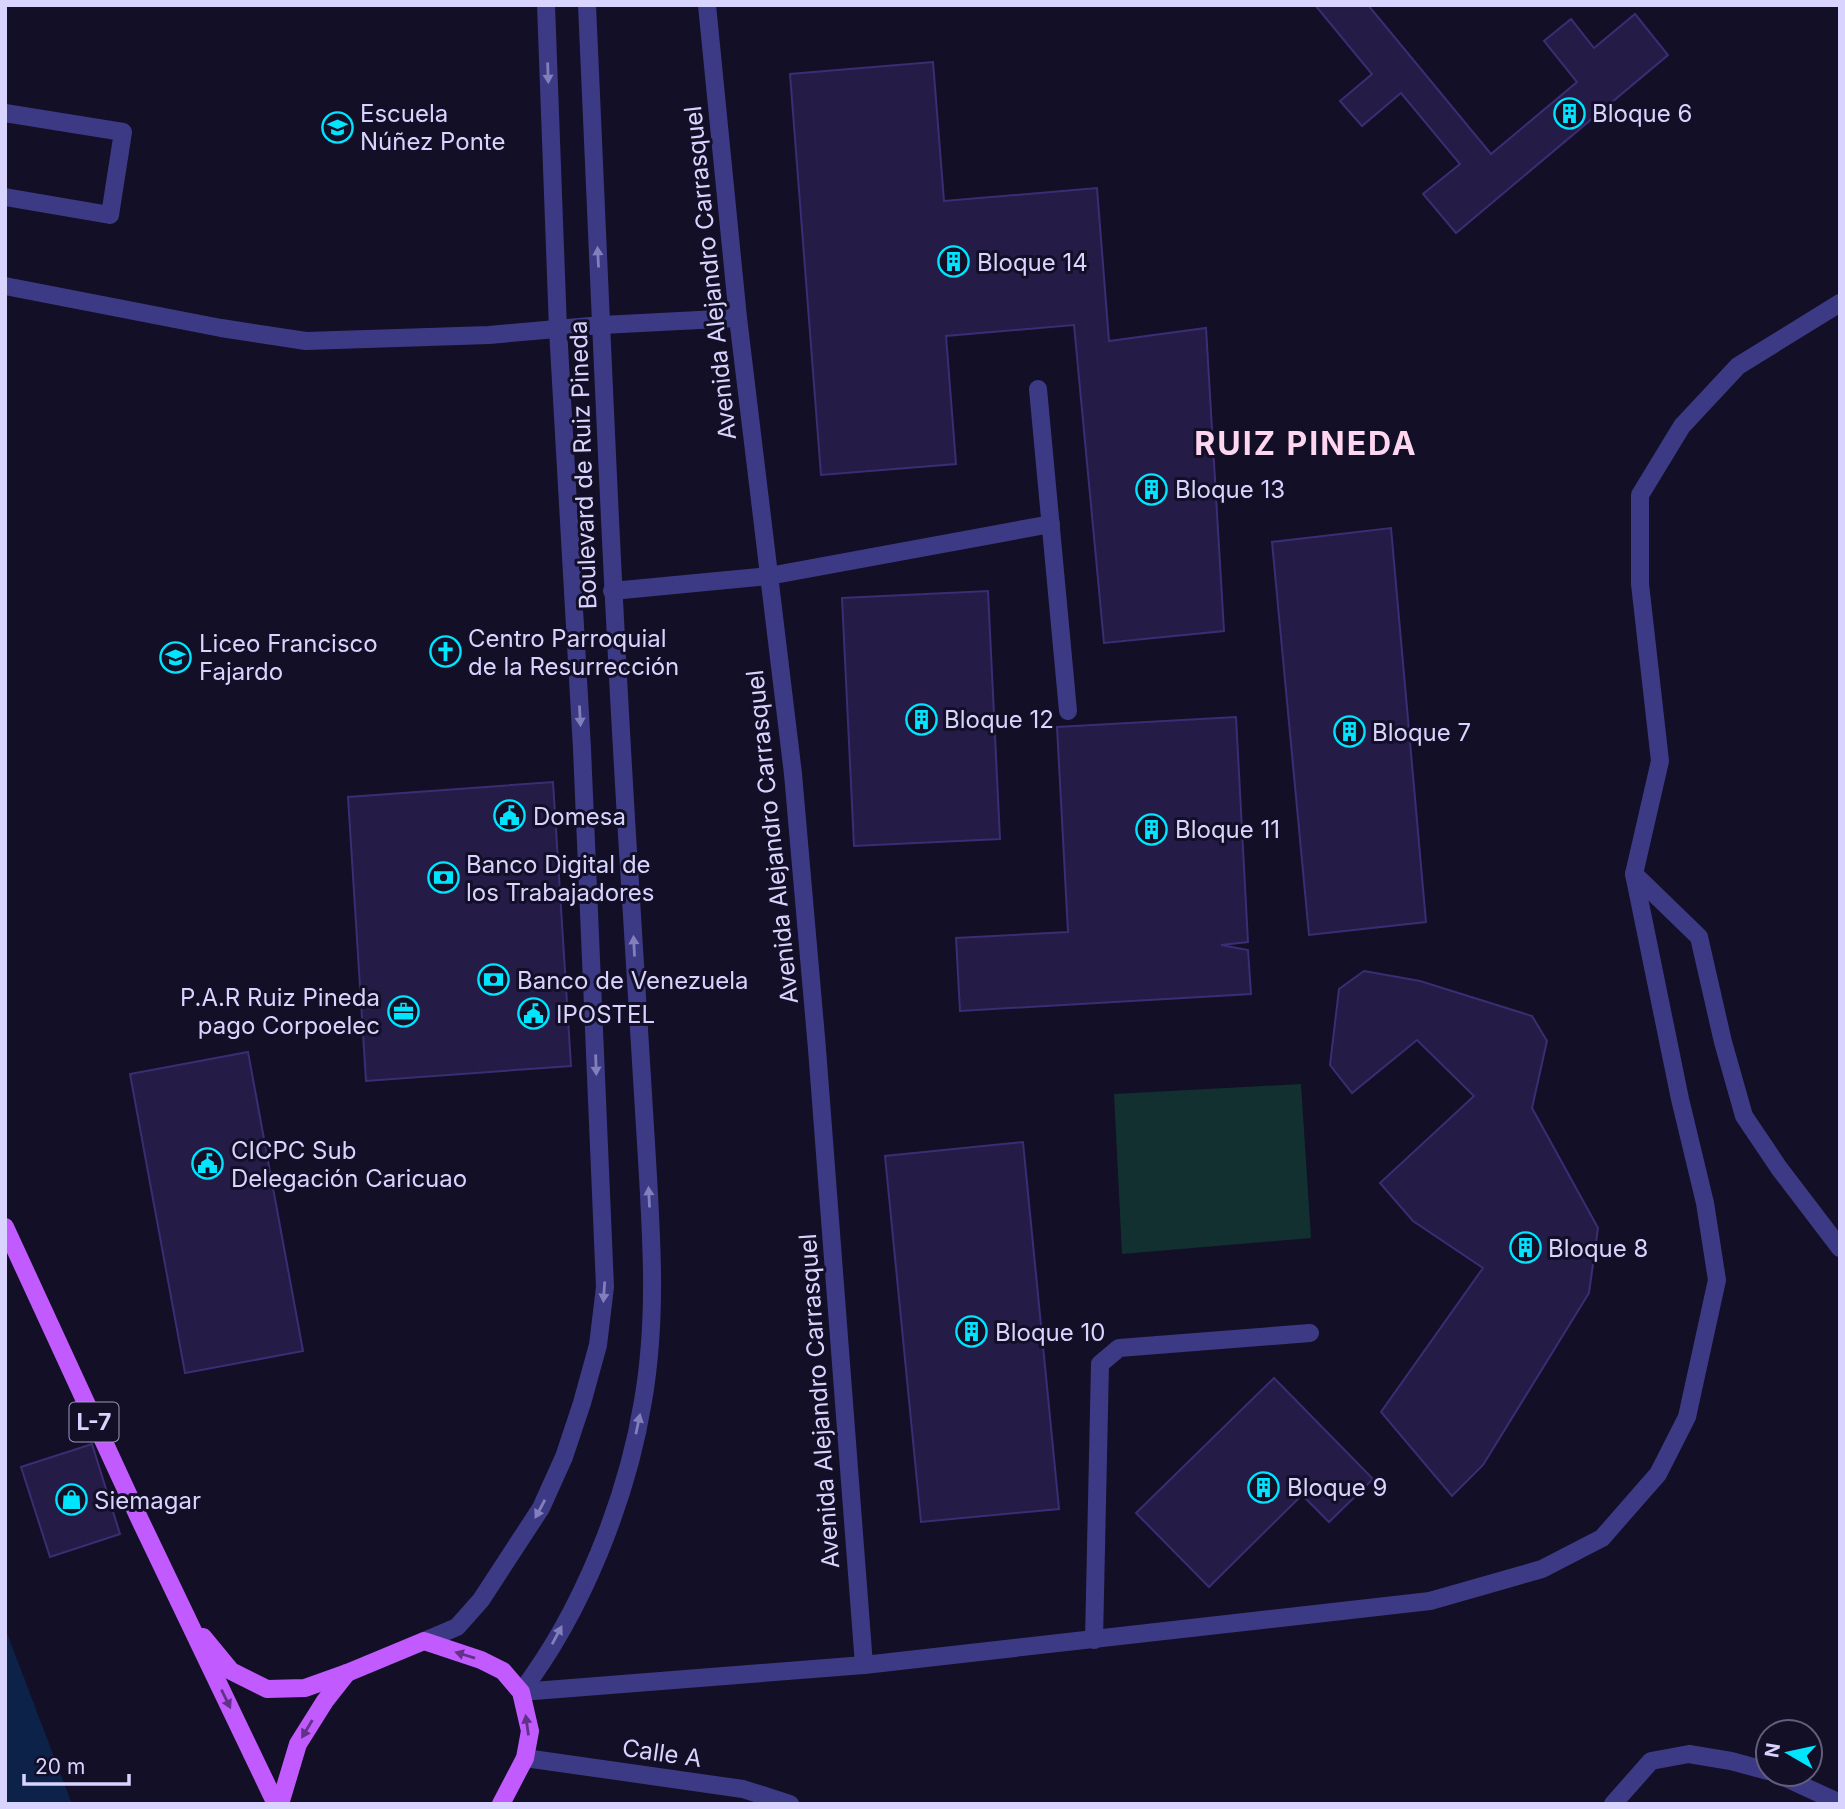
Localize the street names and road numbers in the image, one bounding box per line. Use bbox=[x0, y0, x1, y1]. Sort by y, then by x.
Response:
street label: Avenida Alejandro Carrasquel bbox=[678, 105, 742, 441]
street label: Boulevard de Ruiz Pineda bbox=[563, 320, 603, 610]
street label: Avenida Alejandro Carrasquel bbox=[740, 669, 804, 1005]
street label: Avenida Alejandro Carrasquel bbox=[793, 1233, 845, 1569]
road number: L-7 bbox=[70, 1402, 119, 1442]
street label: Calle A bbox=[620, 1733, 704, 1773]

